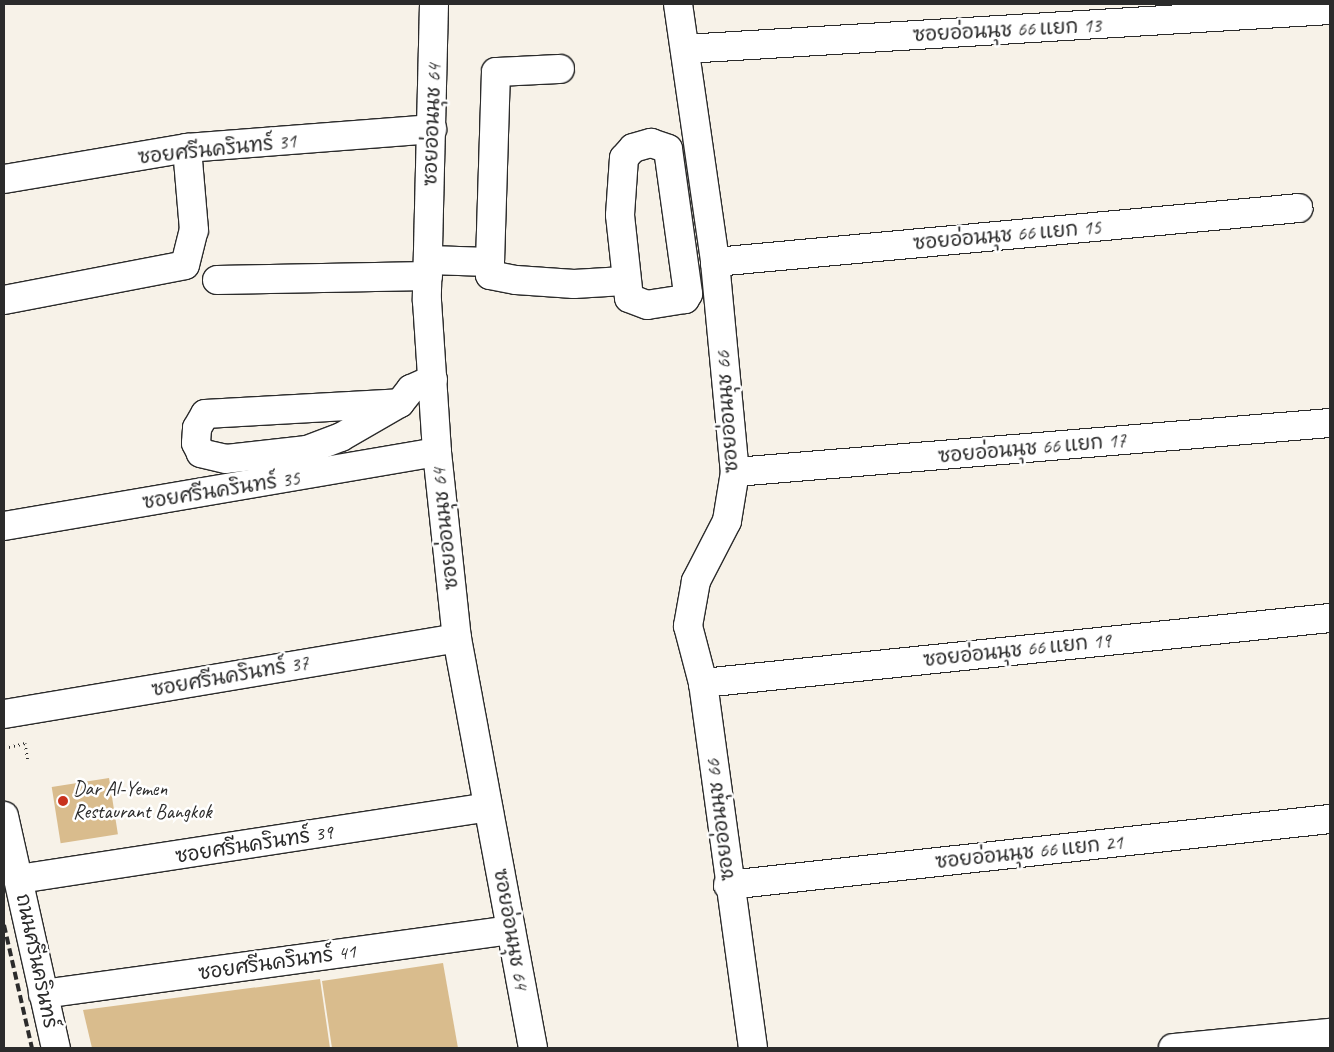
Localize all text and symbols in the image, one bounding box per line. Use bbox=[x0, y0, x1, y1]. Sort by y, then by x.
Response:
street label: ซอยอ่อนนุช 66 แยก 13 bbox=[912, 13, 1102, 47]
street label: ซอยอ่อนนุช 64 bbox=[418, 64, 446, 186]
street label: ซอยศรีนครินทร์ 31 bbox=[137, 129, 297, 169]
street label: ซอยอ่อนนุช 66 แยก 15 bbox=[912, 215, 1102, 255]
street label: ซอยอ่อนนุช 66 bbox=[711, 350, 743, 474]
street label: ซอยอ่อนนุช 66 แยก 17 bbox=[937, 428, 1127, 468]
street label: ซอยศรีนครินทร์ 35 bbox=[141, 466, 301, 514]
street label: ซอยอ่อนนุช 64 bbox=[427, 467, 463, 591]
street label: ซอยอ่อนนุช 66 แยก 19 bbox=[922, 628, 1112, 672]
street label: ซอยศรีนครินทร์ 37 bbox=[150, 650, 310, 702]
street label: ซอยอ่อนนุช 66 bbox=[701, 758, 739, 882]
place label: Dar Al-Yemen Restaurant Bangkok bbox=[73, 777, 212, 824]
marker: Dar Al-Yemen Restaurant Bangkok bbox=[57, 795, 69, 807]
street label: ซอยศรีนครินทร์ 39 bbox=[174, 820, 334, 868]
street label: ซอยอ่อนนุช 66 แยก 21 bbox=[934, 830, 1124, 874]
street label: ซอยอ่อนนุช 64 bbox=[489, 867, 533, 991]
street label: ถนนศรีนครินทร์ bbox=[11, 891, 63, 1031]
street label: ซอยศรีนครินทร์ 41 bbox=[197, 939, 357, 985]

